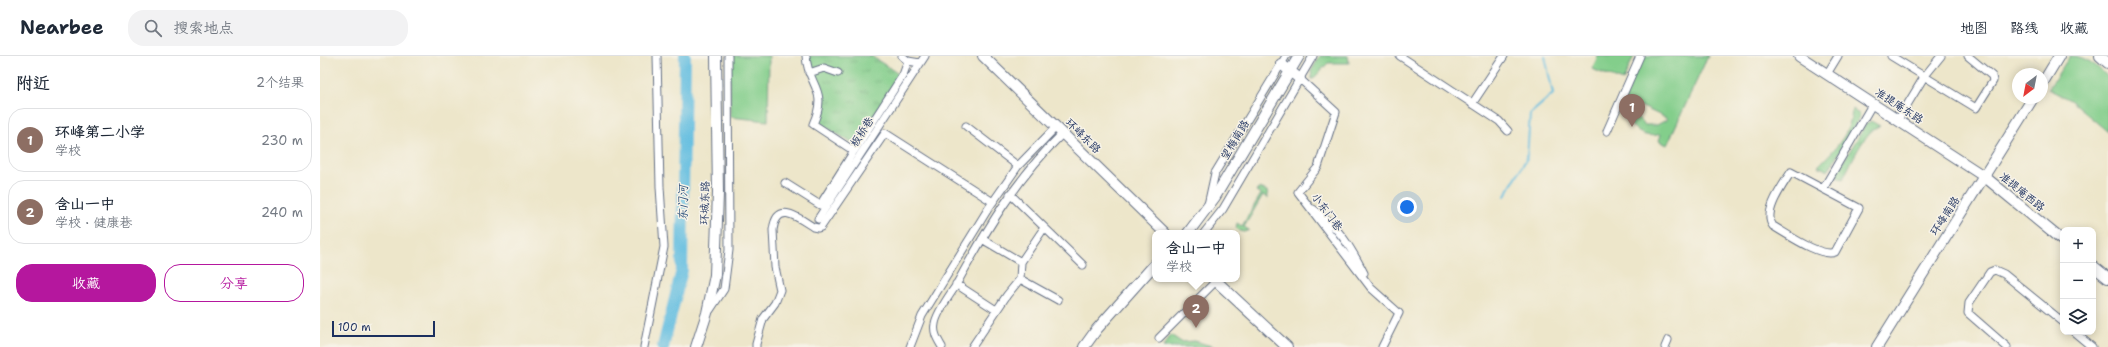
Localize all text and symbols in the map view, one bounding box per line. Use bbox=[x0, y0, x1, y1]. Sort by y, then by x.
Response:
search box bbox=[128, 10, 408, 46]
text: Nearbee bbox=[20, 15, 104, 40]
icon: search bbox=[142, 17, 164, 39]
text: 搜索地点 bbox=[174, 18, 234, 38]
text: 地图 bbox=[1960, 19, 1988, 37]
text: 路线 bbox=[2010, 19, 2038, 37]
text: 收藏 bbox=[2060, 19, 2088, 37]
north arrow bbox=[2012, 68, 2048, 104]
text: 附近 bbox=[16, 72, 50, 94]
text: 2个结果 bbox=[256, 74, 304, 91]
street label: 准提庵东路 bbox=[1872, 85, 1926, 127]
pin: 1 bbox=[1619, 94, 1645, 127]
street label: 板桥巷 bbox=[847, 114, 877, 150]
street label: 环峰东路 bbox=[1062, 115, 1104, 157]
street label: 望梅南路 bbox=[1217, 117, 1253, 163]
text: 环峰第二小学 bbox=[55, 122, 145, 142]
text: 1 bbox=[27, 132, 33, 149]
text: 230 m bbox=[261, 132, 303, 149]
text: 学校 bbox=[55, 142, 81, 159]
street label: 准提庵西路 bbox=[1996, 169, 2048, 215]
street label: 环城东路 bbox=[697, 181, 713, 225]
water label: 东门河 bbox=[675, 183, 691, 221]
street label: 小东门巷 bbox=[1308, 190, 1346, 234]
street label: 环峰南路 bbox=[1927, 193, 1963, 239]
text: 含山一中 bbox=[55, 194, 115, 214]
your location bbox=[1397, 197, 1417, 217]
text: 2 bbox=[25, 204, 35, 221]
text: 240 m bbox=[261, 204, 303, 221]
text: 学校 · 健康巷 bbox=[55, 214, 133, 231]
map controls bbox=[2060, 227, 2096, 335]
button: + bbox=[2060, 227, 2096, 263]
popup bbox=[1152, 230, 1240, 282]
text: 含山一中 bbox=[1166, 238, 1226, 258]
text: 学校 bbox=[1166, 258, 1192, 275]
button: − bbox=[2060, 263, 2096, 299]
button: 收藏 bbox=[16, 264, 156, 302]
button: 分享 bbox=[164, 264, 304, 302]
pin: 2 bbox=[1183, 295, 1209, 328]
button: layers bbox=[2060, 299, 2096, 335]
scale bar bbox=[332, 319, 435, 338]
text: 100 m bbox=[338, 320, 371, 335]

